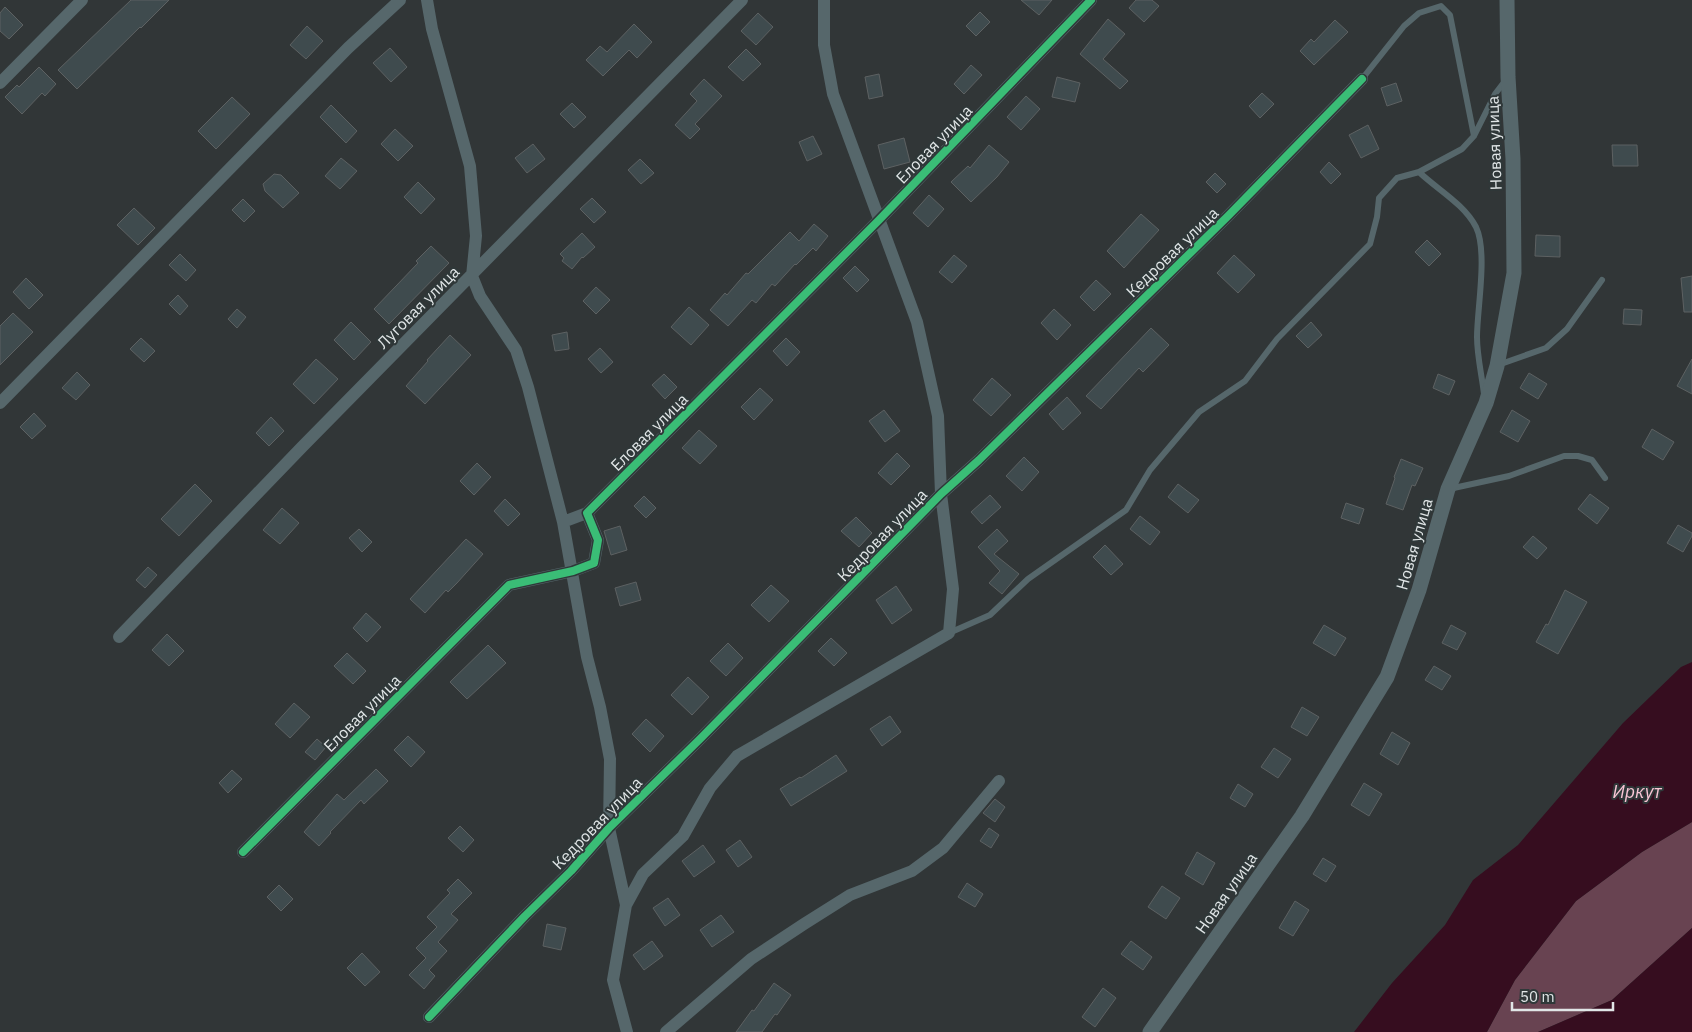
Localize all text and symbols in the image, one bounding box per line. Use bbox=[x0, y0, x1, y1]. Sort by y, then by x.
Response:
street label: Новая улица bbox=[1482, 95, 1506, 190]
street label: Еловая улица bbox=[892, 100, 977, 187]
street label: Кедровая улица bbox=[1122, 203, 1223, 301]
street label: Луговая улица bbox=[373, 261, 464, 352]
street label: Еловая улица bbox=[606, 389, 692, 475]
street label: Кедровая улица bbox=[833, 484, 931, 585]
street label: Новая улица bbox=[1391, 495, 1437, 592]
street label: Еловая улица bbox=[319, 670, 405, 756]
street label: Кедровая улица bbox=[548, 772, 646, 873]
water label: Иркут bbox=[1612, 780, 1662, 803]
street label: Новая улица bbox=[1191, 848, 1262, 937]
scale bar bbox=[1512, 980, 1613, 1012]
text: 50 m bbox=[1520, 987, 1555, 1006]

